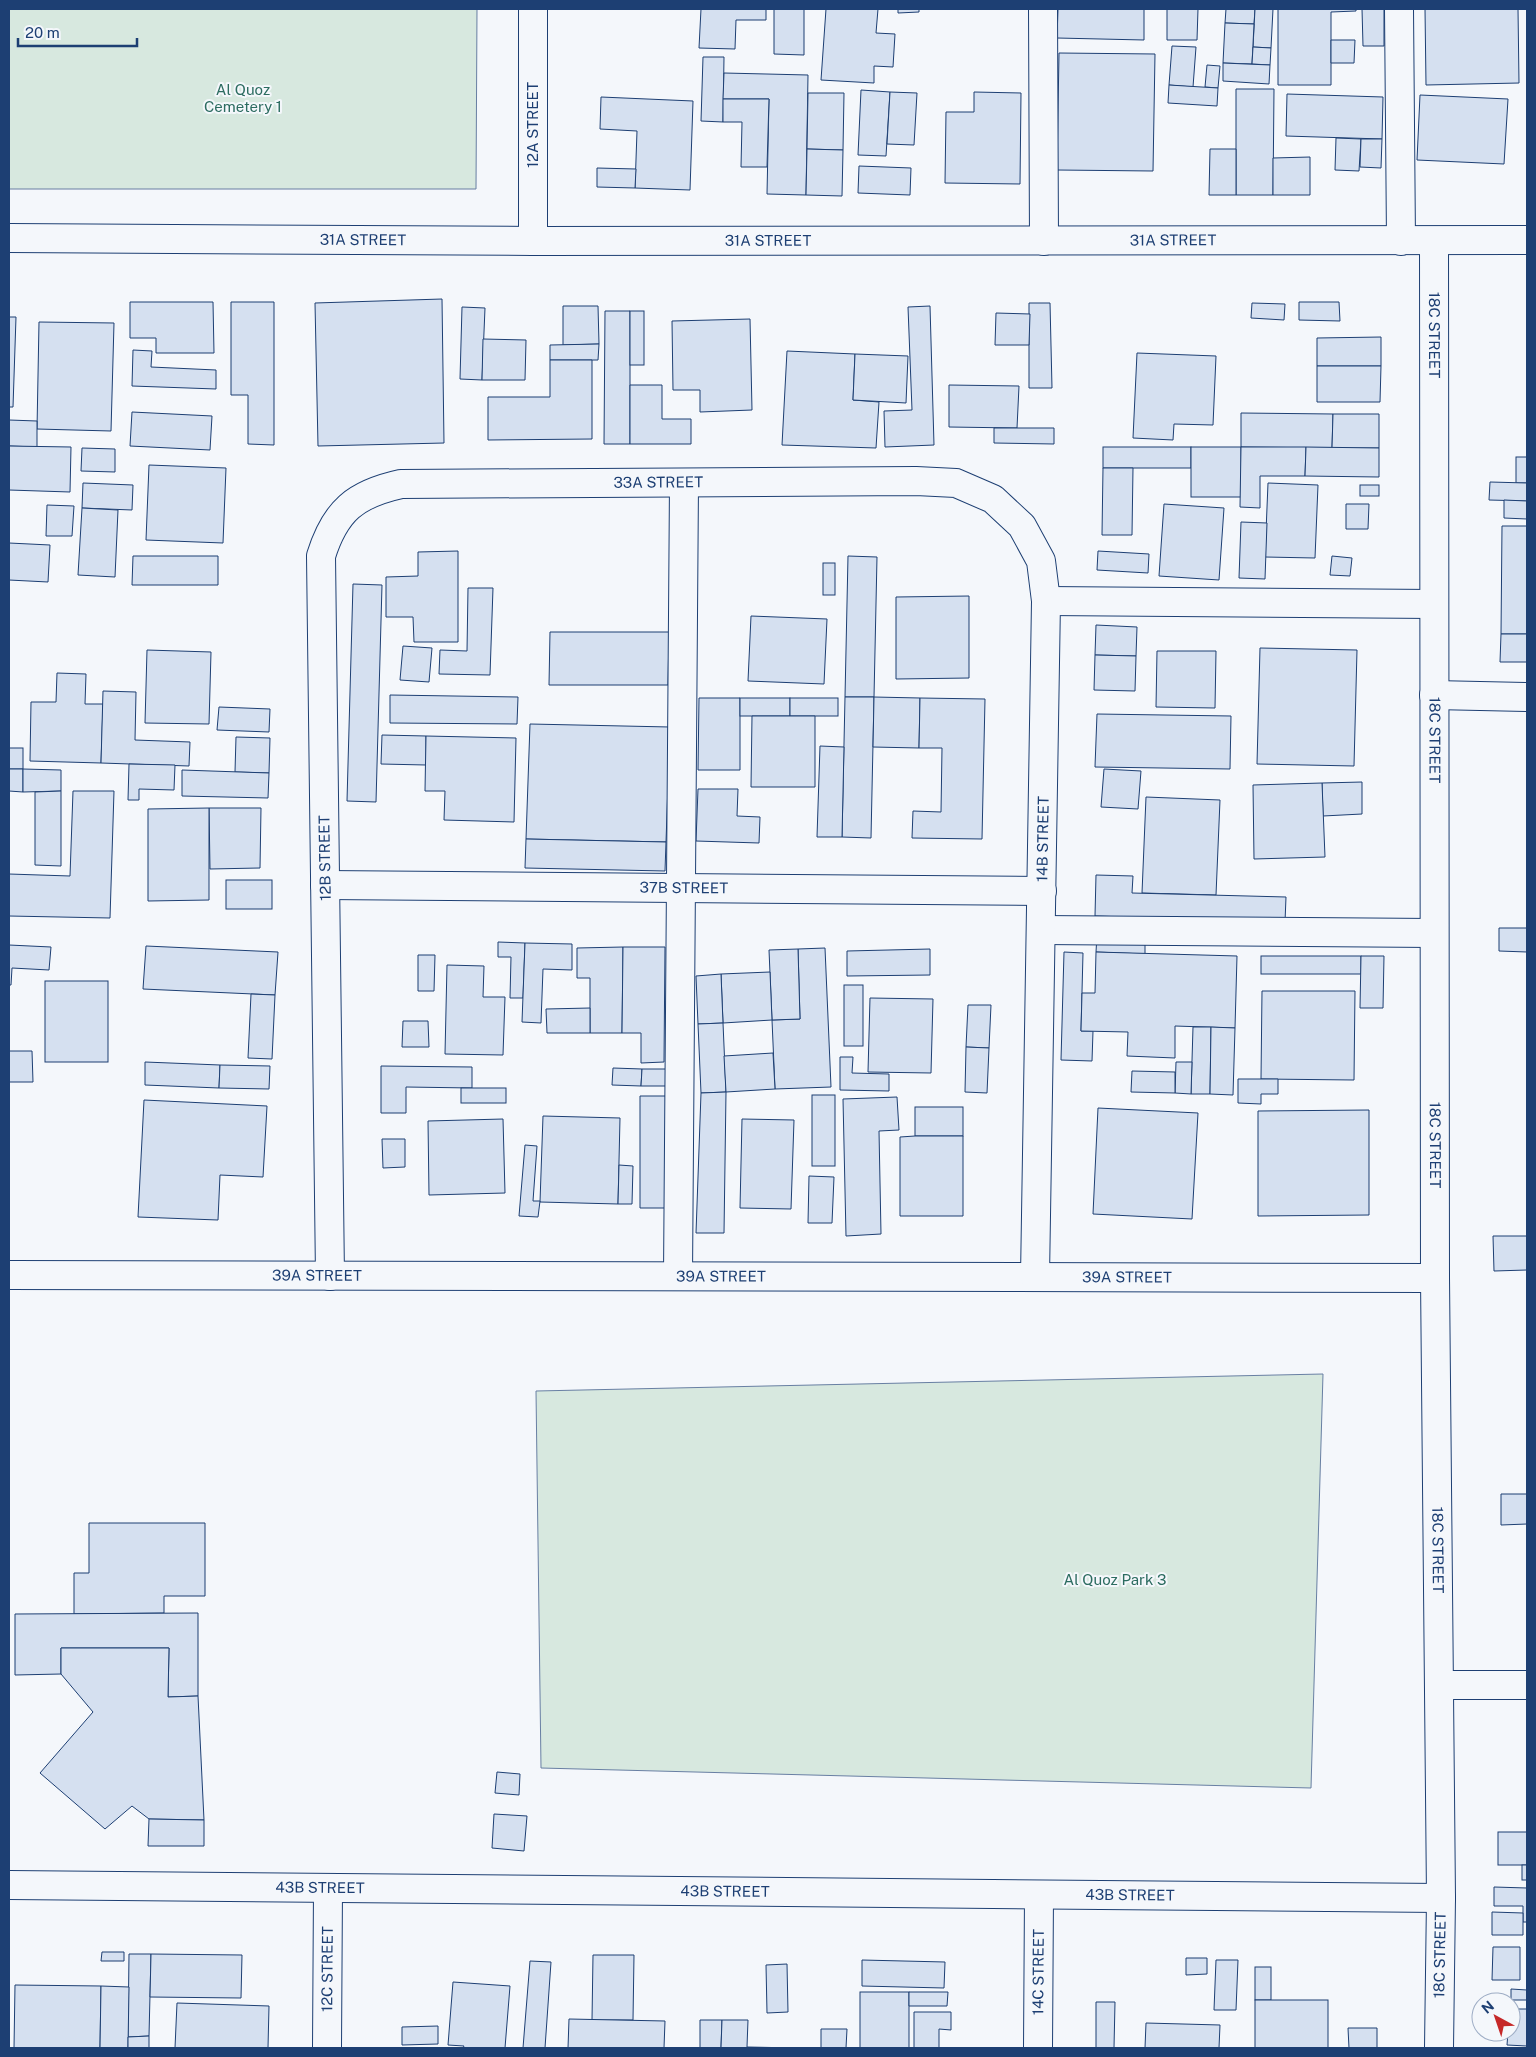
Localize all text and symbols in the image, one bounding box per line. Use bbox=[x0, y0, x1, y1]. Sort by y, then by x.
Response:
scale bar bbox=[18, 15, 136, 47]
text: 20 m bbox=[25, 24, 60, 41]
park label: Al Quoz Cemetery 1 bbox=[204, 81, 282, 115]
street label: 12A STREET bbox=[524, 82, 541, 168]
street label: 31A STREET bbox=[320, 231, 406, 248]
street label: 31A STREET bbox=[1130, 231, 1216, 248]
street label: 31A STREET bbox=[725, 232, 811, 249]
street label: 18C STREET bbox=[1426, 292, 1443, 378]
street label: 33A STREET bbox=[613, 473, 703, 491]
street label: 18C STREET bbox=[1426, 697, 1444, 783]
street label: 14B STREET bbox=[1033, 796, 1052, 882]
street label: 12B STREET bbox=[315, 815, 334, 901]
street label: 37B STREET bbox=[640, 879, 728, 896]
street label: 18C STREET bbox=[1427, 1102, 1444, 1188]
street label: 39A STREET bbox=[272, 1267, 362, 1284]
street label: 39A STREET bbox=[676, 1267, 766, 1285]
street label: 39A STREET bbox=[1082, 1268, 1172, 1285]
street label: 18C STREET bbox=[1429, 1507, 1447, 1593]
park label: Al Quoz Park 3 bbox=[1063, 1571, 1167, 1588]
street label: 43B STREET bbox=[275, 1878, 365, 1896]
street label: 43B STREET bbox=[680, 1882, 770, 1900]
street label: 43B STREET bbox=[1085, 1886, 1175, 1904]
street label: 18C STREET bbox=[1430, 1911, 1449, 1998]
street label: 12C STREET bbox=[318, 1926, 336, 2012]
street label: 14C STREET bbox=[1029, 1929, 1047, 2015]
north arrow bbox=[1471, 1992, 1521, 2042]
text: N bbox=[1478, 1997, 1497, 2017]

